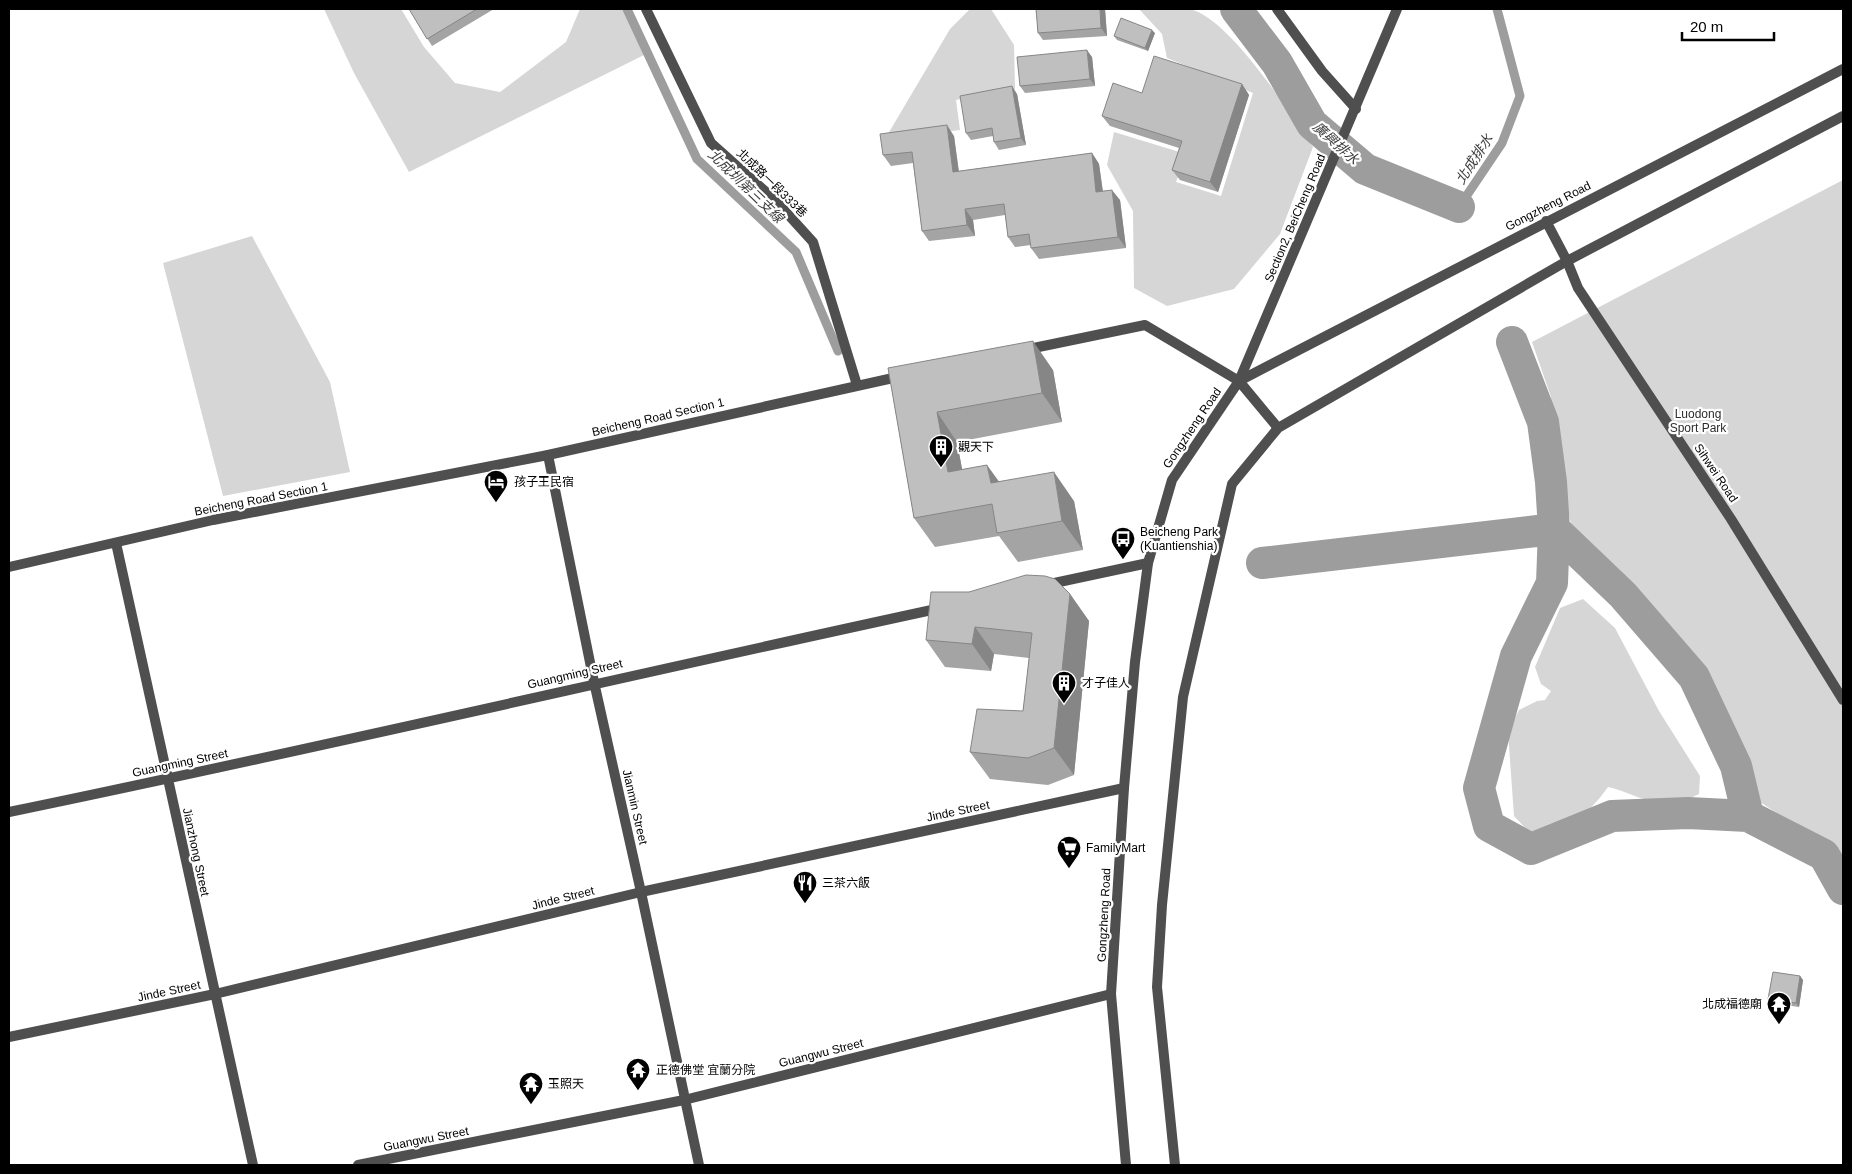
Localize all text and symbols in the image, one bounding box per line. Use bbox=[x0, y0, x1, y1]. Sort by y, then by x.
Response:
scale bar bbox=[1682, 10, 1774, 42]
text: 20 m bbox=[1690, 18, 1723, 35]
water label: 廣興排水 bbox=[1310, 118, 1363, 168]
water label: 北成排水 bbox=[1452, 130, 1497, 187]
water label: 北成圳第三支線 bbox=[705, 146, 788, 227]
street label: 北成路一段333巷 bbox=[734, 146, 810, 220]
street label: Section2, BeiCheng Road bbox=[1262, 152, 1328, 284]
street label: Gongzheng Road bbox=[1503, 178, 1593, 234]
street label: Gongzheng Road bbox=[1160, 385, 1224, 471]
street label: Beicheng Road Section 1 bbox=[590, 395, 726, 439]
park label: Luodong Sport Park bbox=[1670, 407, 1727, 435]
building icon: 觀天下 bbox=[928, 434, 954, 468]
place label: 觀天下 bbox=[958, 440, 994, 454]
street label: Sihwei Road bbox=[1691, 441, 1741, 505]
hotel icon: 孩子王民宿 bbox=[483, 469, 509, 503]
place label: 孩子王民宿 bbox=[514, 475, 574, 489]
street label: Beicheng Road Section 1 bbox=[193, 479, 329, 519]
place label: Beicheng Park (Kuantienshia) bbox=[1140, 525, 1219, 553]
bus stop icon: Beicheng Park (Kuantienshia) bbox=[1110, 526, 1136, 560]
street label: Guangming Street bbox=[526, 656, 625, 692]
building icon: 才子佳人 bbox=[1051, 670, 1077, 704]
place label: 才子佳人 bbox=[1082, 676, 1130, 690]
street label: Guangming Street bbox=[131, 746, 230, 780]
street label: Jianmin Street bbox=[620, 768, 651, 847]
street label: Jinde Street bbox=[925, 797, 991, 825]
street label: Jianzhong Street bbox=[180, 806, 212, 898]
supermarket icon: FamilyMart bbox=[1056, 835, 1082, 869]
place label: FamilyMart bbox=[1086, 841, 1146, 855]
street label: Gongzheng Road bbox=[1095, 868, 1113, 962]
restaurant icon: 三茶六飯 bbox=[792, 870, 818, 904]
place label: 三茶六飯 bbox=[822, 876, 870, 890]
street label: Jinde Street bbox=[530, 883, 596, 913]
street label: Jinde Street bbox=[136, 977, 202, 1005]
temple icon: 北成福德廟 bbox=[1766, 991, 1792, 1025]
place label: 北成福德廟 bbox=[1702, 997, 1762, 1011]
street label: Guangwu Street bbox=[777, 1036, 865, 1070]
temple icon: 正德佛堂 宜蘭分院 bbox=[625, 1057, 651, 1091]
place label: 正德佛堂 宜蘭分院 bbox=[656, 1063, 755, 1077]
temple icon: 玉照天 bbox=[518, 1071, 544, 1105]
place label: 玉照天 bbox=[548, 1077, 584, 1091]
street label: Guangwu Street bbox=[382, 1124, 471, 1154]

